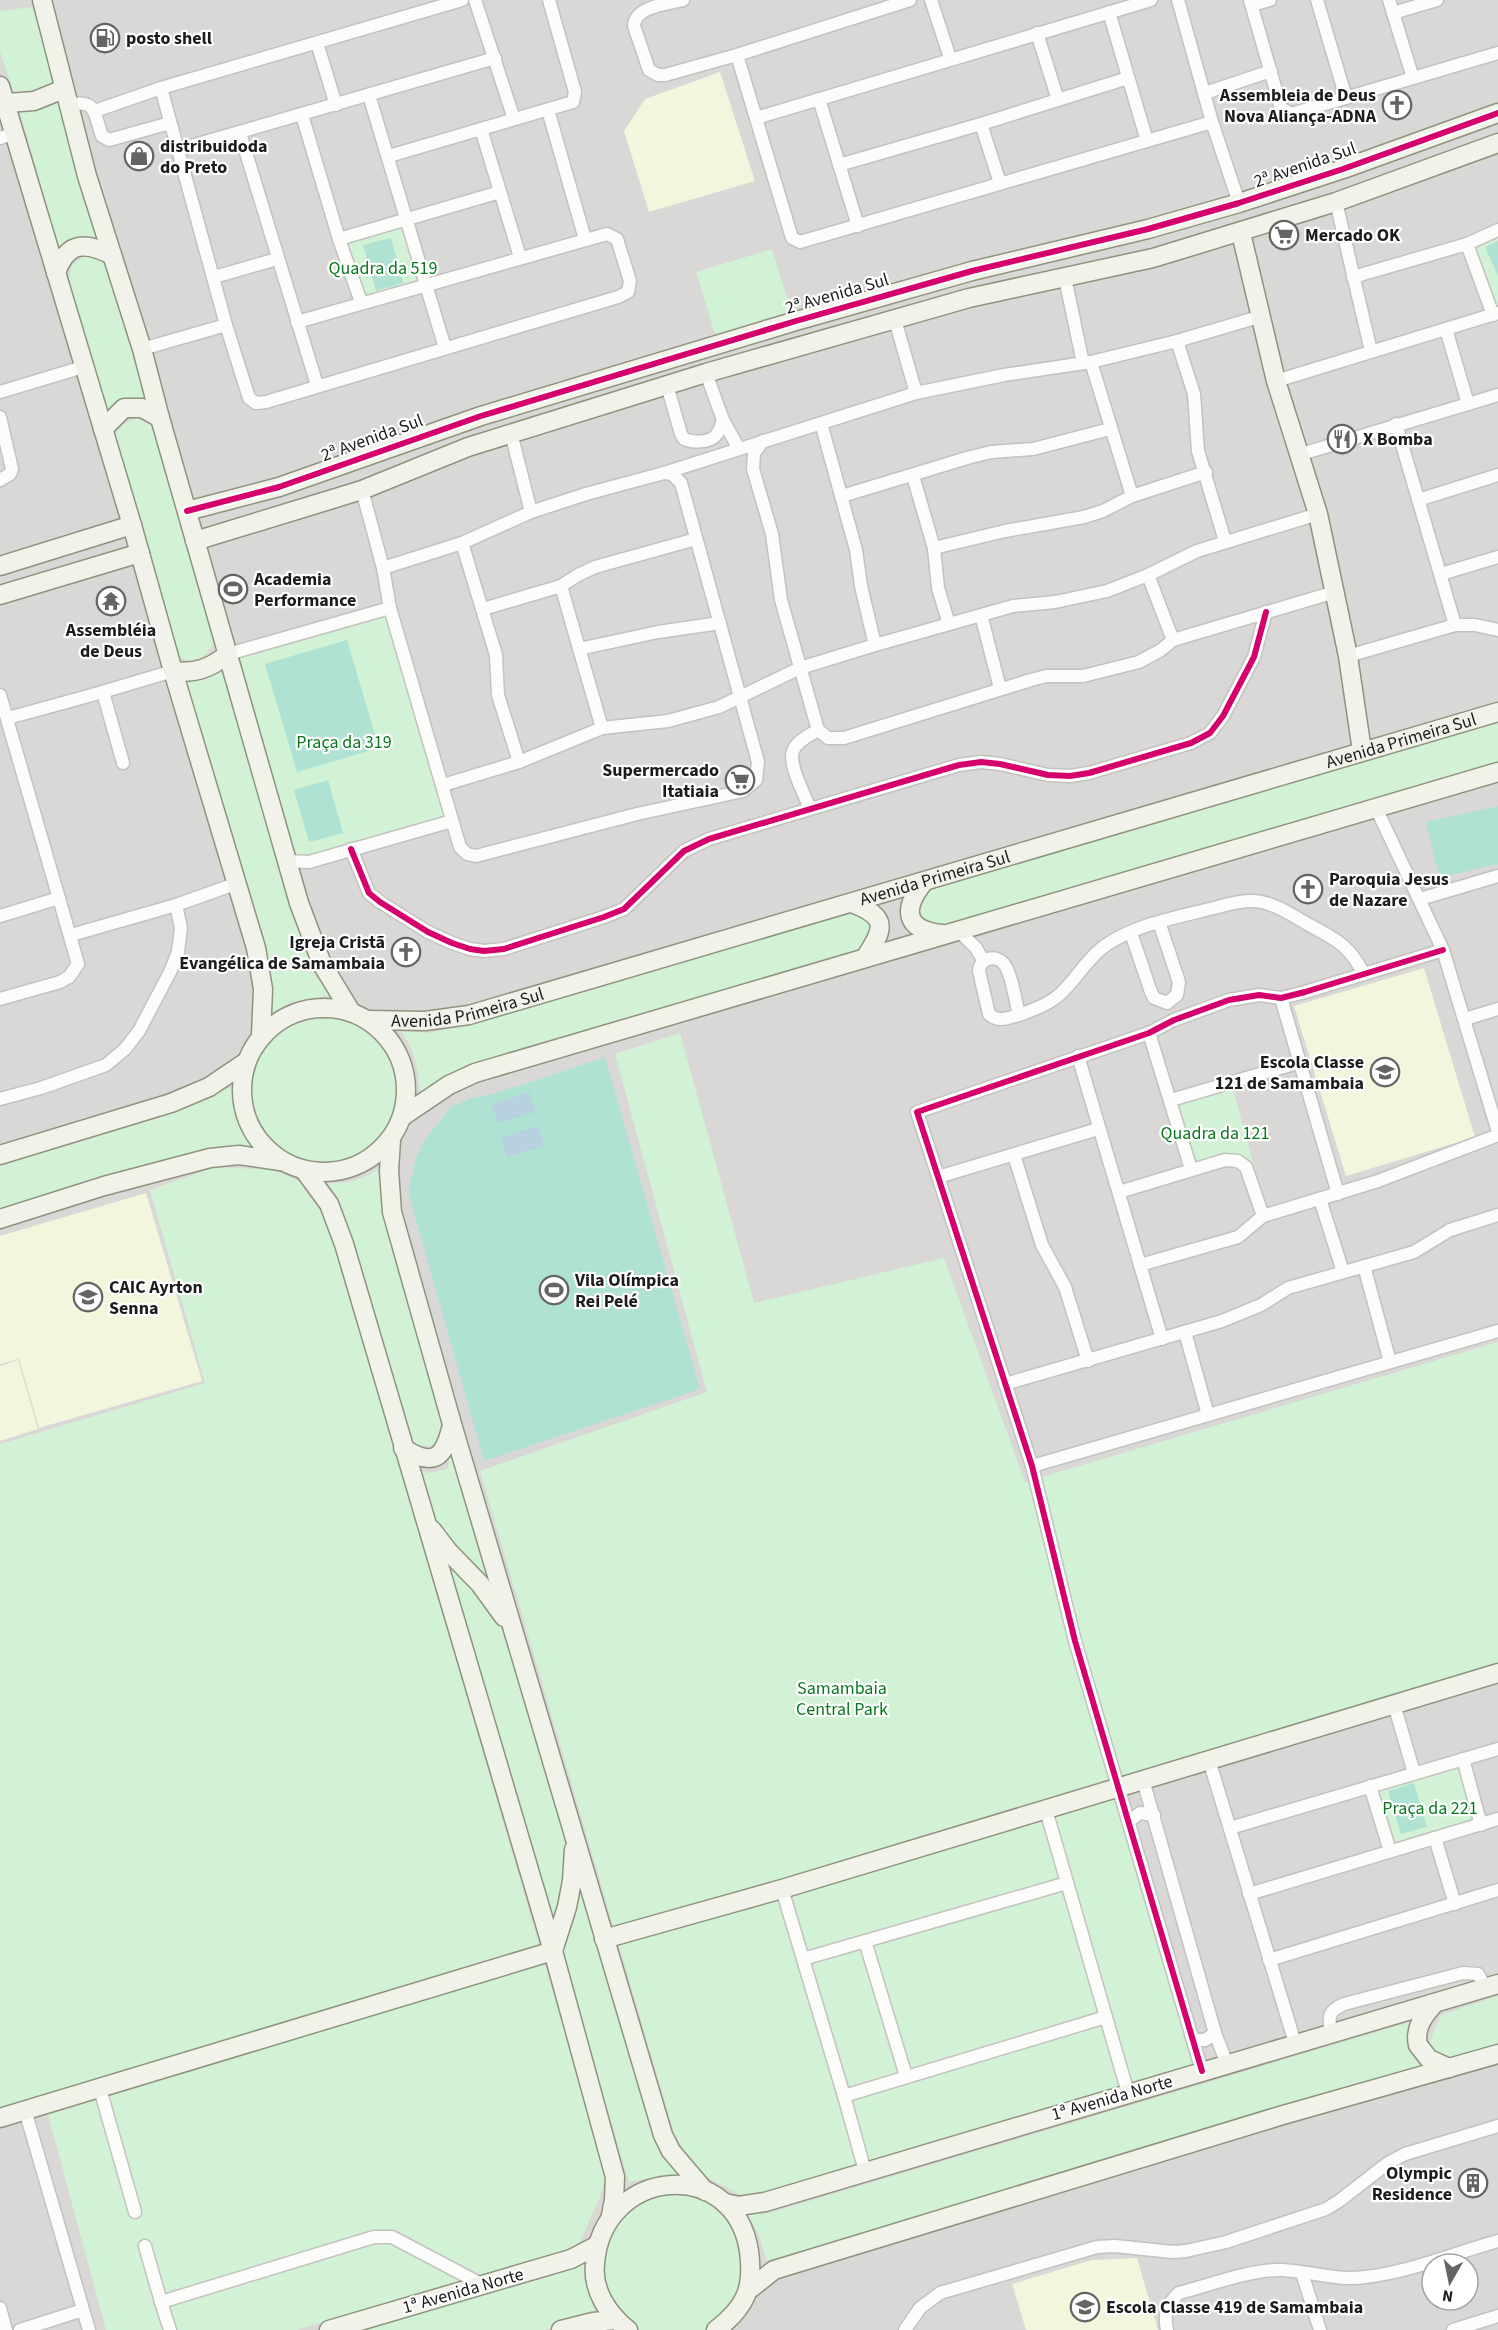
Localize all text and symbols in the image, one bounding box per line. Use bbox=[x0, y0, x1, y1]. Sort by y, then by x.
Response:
fuel station icon: posto shell bbox=[89, 22, 121, 54]
place label: posto shell bbox=[126, 26, 212, 51]
place label: Assembleia de Deus Nova Aliança-ADNA bbox=[1219, 83, 1377, 129]
church icon: Assembleia de Deus Nova Aliança-ADNA bbox=[1381, 89, 1413, 121]
place label: distribuidoda do Preto bbox=[160, 134, 268, 180]
street label: 2ᵃ Avenida Sul bbox=[1251, 136, 1359, 194]
shop icon: distribuidoda do Preto bbox=[123, 140, 155, 172]
supermarket icon: Mercado OK bbox=[1268, 219, 1300, 251]
place label: Mercado OK bbox=[1305, 223, 1401, 248]
park label: Quadra da 519 bbox=[329, 256, 437, 281]
street label: 2ᵃ Avenida Sul bbox=[782, 267, 892, 321]
street label: 2ᵃ Avenida Sul bbox=[318, 408, 426, 468]
restaurant icon: X Bomba bbox=[1326, 423, 1358, 455]
place label: X Bomba bbox=[1363, 427, 1433, 452]
place label: Academia Performance bbox=[253, 567, 356, 613]
sports icon: Academia Performance bbox=[217, 573, 249, 605]
temple icon: Assembléia de Deus bbox=[95, 585, 127, 617]
place label: Assembléia de Deus bbox=[65, 618, 156, 664]
street label: Avenida Primeira Sul bbox=[1323, 707, 1479, 775]
park label: Praça da 319 bbox=[296, 730, 392, 755]
place label: Supermercado Itatiaia bbox=[602, 758, 719, 804]
supermarket icon: Supermercado Itatiaia bbox=[724, 764, 756, 796]
street label: Avenida Primeira Sul bbox=[857, 844, 1013, 912]
place label: Paroquia Jesus de Nazare bbox=[1329, 867, 1449, 913]
church icon: Paroquia Jesus de Nazare bbox=[1292, 873, 1324, 905]
place label: Igreja Cristã Evangélica de Samambaia bbox=[179, 930, 385, 976]
church icon: Igreja Cristã Evangélica de Samambaia bbox=[390, 936, 422, 968]
street label: Avenida Primeira Sul bbox=[391, 981, 547, 1034]
place label: Escola Classe 121 de Samambaia bbox=[1215, 1050, 1364, 1096]
school or university icon: Escola Classe 121 de Samambaia bbox=[1369, 1056, 1401, 1088]
park label: Quadra da 121 bbox=[1161, 1121, 1269, 1146]
place label: Vila Olímpica Rei Pelé bbox=[574, 1268, 679, 1314]
sports icon: Vila Olímpica Rei Pelé bbox=[538, 1274, 570, 1306]
place label: CAIC Ayrton Senna bbox=[109, 1275, 203, 1321]
school or university icon: CAIC Ayrton Senna bbox=[72, 1281, 104, 1313]
park label: Samambaia Central Park bbox=[796, 1676, 888, 1722]
park label: Praça da 221 bbox=[1382, 1796, 1478, 1821]
street label: 1ᵃ Avenida Norte bbox=[1048, 2069, 1176, 2127]
place label: Olympic Residence bbox=[1372, 2161, 1453, 2207]
building icon: Olympic Residence bbox=[1457, 2167, 1489, 2199]
north arrow bbox=[1420, 2252, 1480, 2312]
street label: 1ᵃ Avenida Norte bbox=[399, 2262, 527, 2320]
text: N bbox=[1441, 2284, 1455, 2308]
school or university icon: Escola Classe 419 de Samambaia bbox=[1069, 2291, 1101, 2323]
place label: Escola Classe 419 de Samambaia bbox=[1106, 2295, 1363, 2320]

